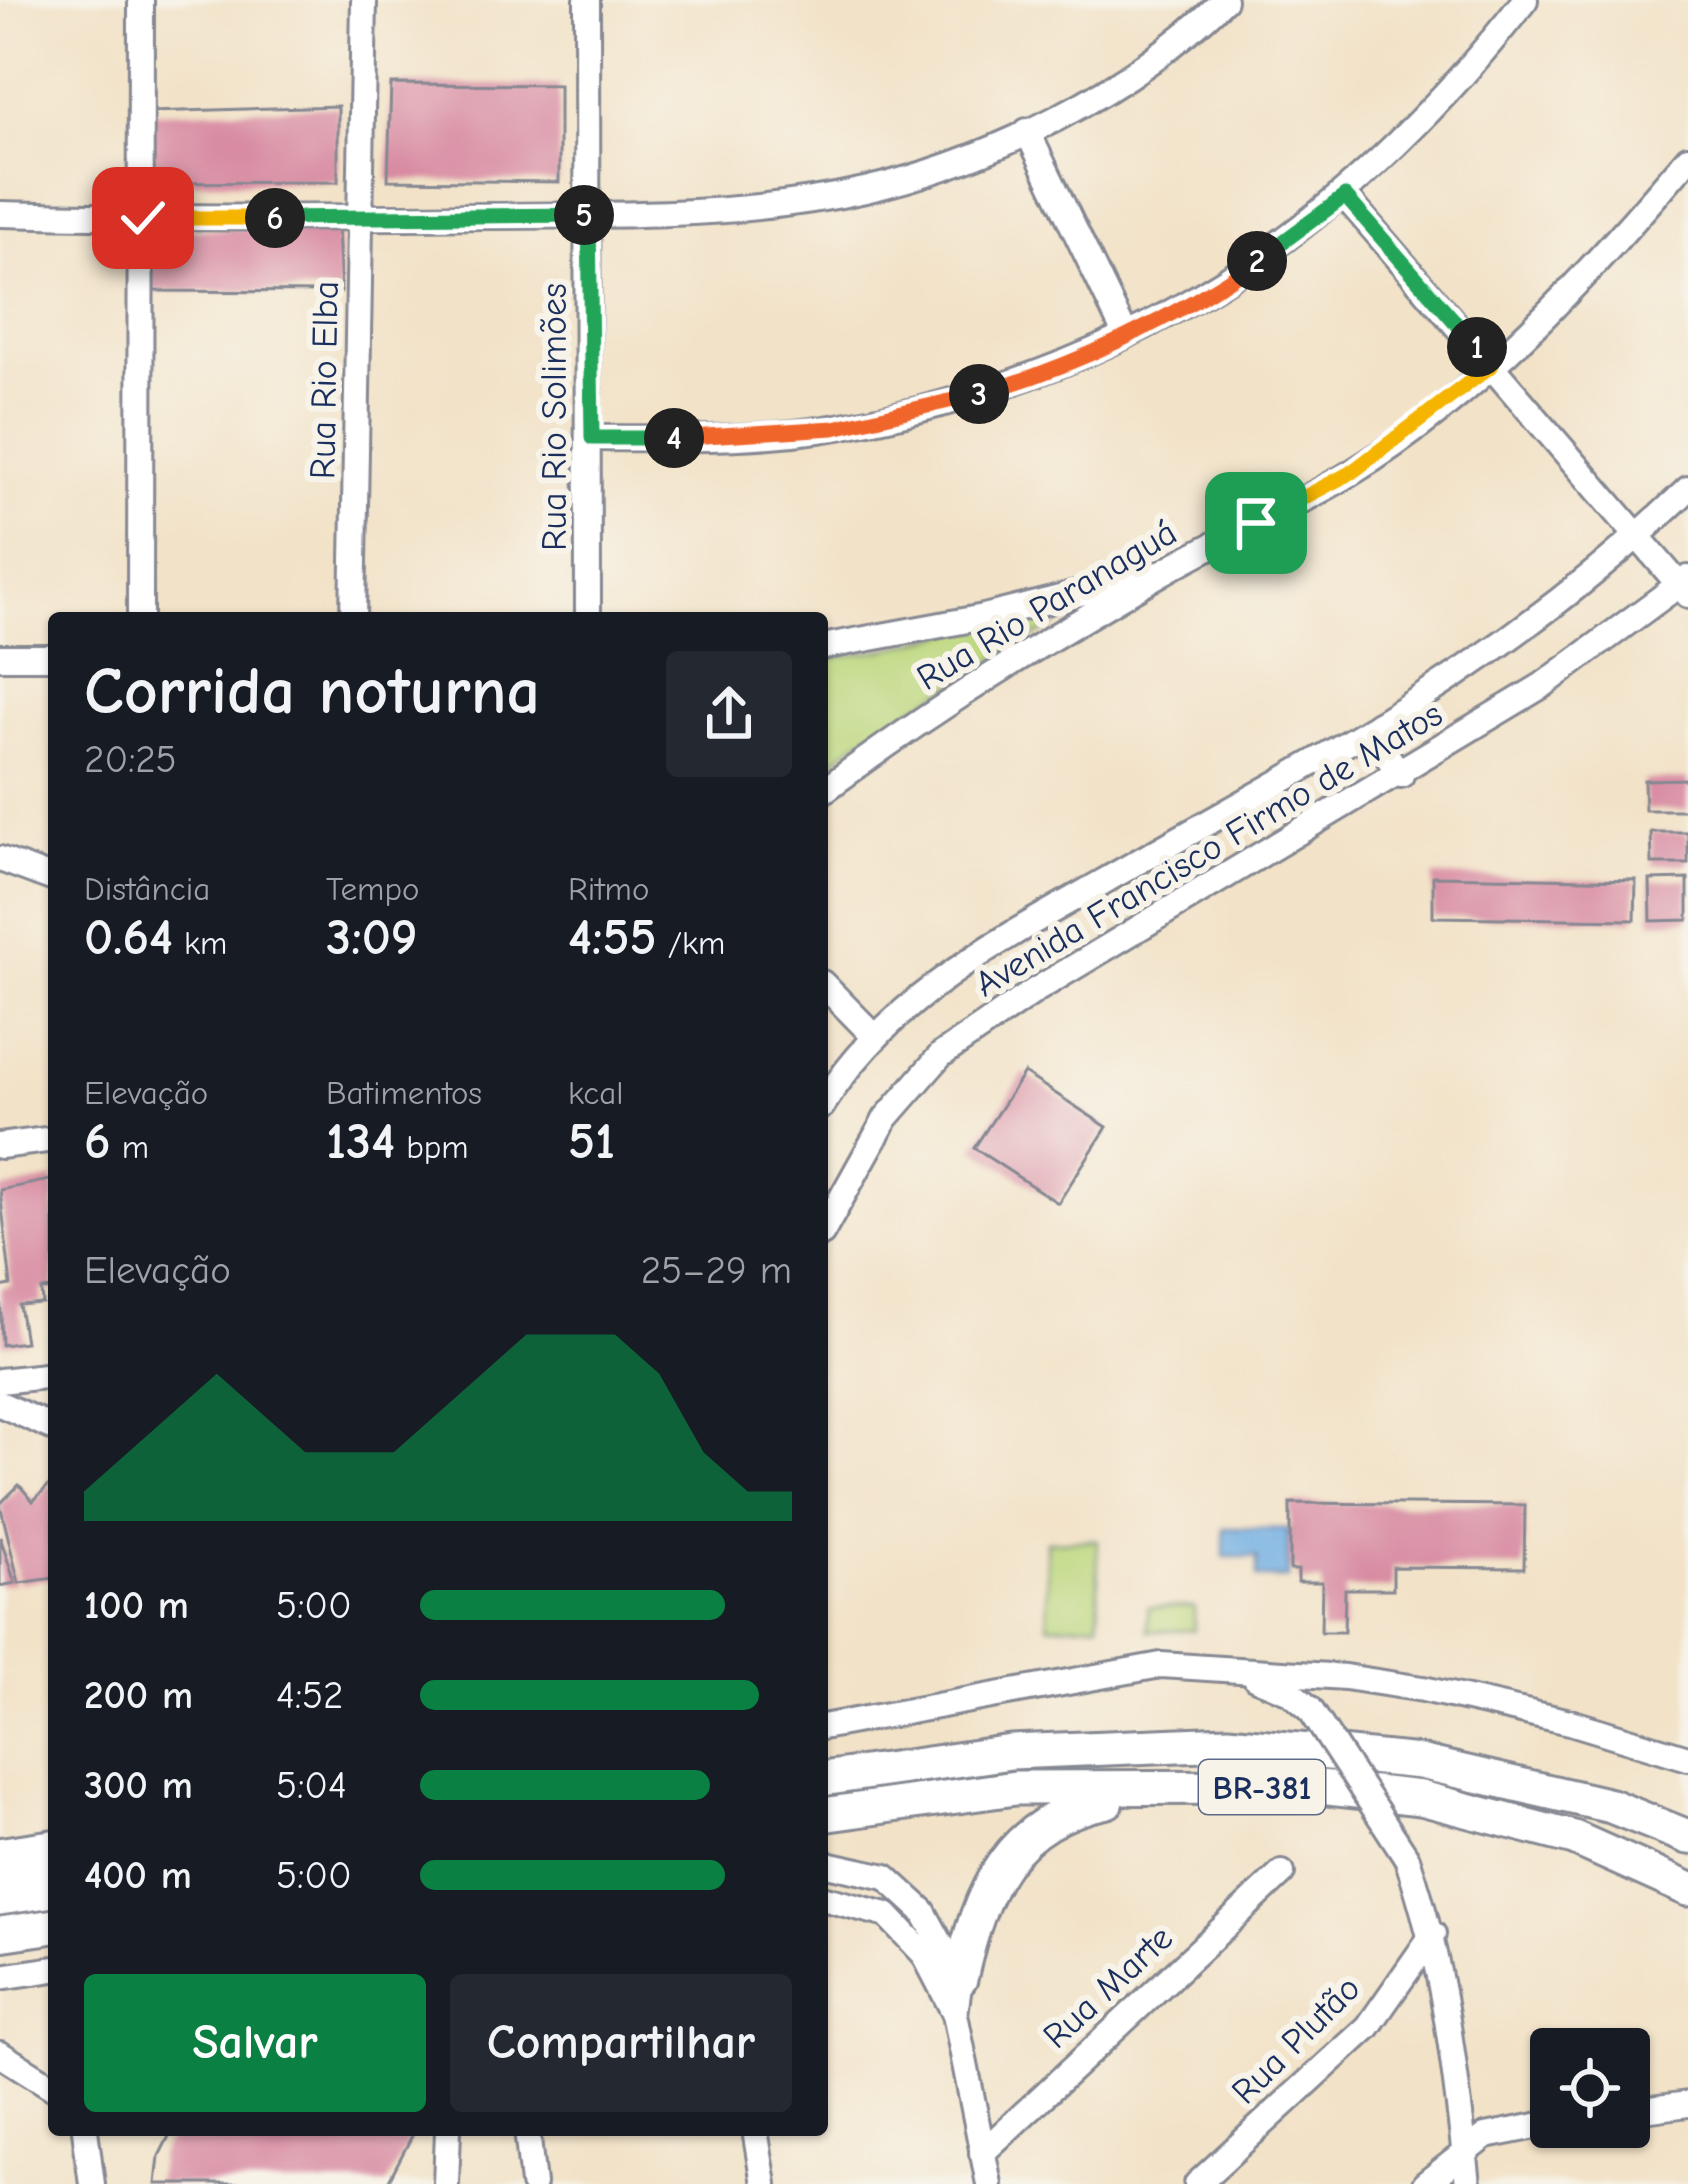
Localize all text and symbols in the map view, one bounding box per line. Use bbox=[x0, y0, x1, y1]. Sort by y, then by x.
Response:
pin bbox=[92, 167, 194, 269]
icon: check bbox=[110, 185, 176, 251]
pin: 5 bbox=[554, 185, 614, 245]
pin: 6 bbox=[245, 188, 305, 248]
text: 5 bbox=[575, 196, 593, 234]
text: 6 bbox=[266, 199, 284, 237]
pin: 2 bbox=[1227, 231, 1287, 291]
text: 2 bbox=[1249, 242, 1265, 280]
street label: Rua Rio Elba bbox=[302, 280, 347, 480]
street label: Rua Rio Solimões bbox=[534, 283, 575, 551]
pin: 1 bbox=[1447, 317, 1507, 377]
text: 1 bbox=[1471, 328, 1483, 366]
pin: 3 bbox=[949, 364, 1009, 424]
text: 3 bbox=[971, 375, 987, 413]
pin: 4 bbox=[644, 408, 704, 468]
text: 4 bbox=[666, 419, 682, 457]
pin bbox=[1205, 472, 1307, 574]
icon: arrive bbox=[1223, 490, 1289, 556]
street label: Rua Rio Paranaguá bbox=[910, 512, 1184, 699]
button: share bbox=[666, 651, 792, 777]
text: Corrida noturna bbox=[84, 654, 540, 730]
street label: Avenida Francisco Firmo de Matos bbox=[968, 693, 1450, 1005]
text: 20:25 bbox=[84, 737, 177, 782]
text: Distância bbox=[84, 870, 210, 908]
text: Tempo bbox=[326, 870, 419, 908]
text: Ritmo bbox=[568, 870, 649, 908]
text: 0.64 bbox=[84, 908, 173, 967]
text: 3:09 bbox=[326, 908, 418, 967]
text: 4:55 bbox=[568, 908, 657, 967]
text: km bbox=[173, 924, 227, 962]
text: /km bbox=[657, 924, 725, 962]
text: Elevação bbox=[84, 1074, 208, 1112]
text: Batimentos bbox=[326, 1074, 482, 1112]
text: kcal bbox=[568, 1074, 623, 1112]
text: 6 bbox=[84, 1112, 111, 1171]
text: 134 bbox=[326, 1112, 395, 1171]
text: 51 bbox=[568, 1112, 615, 1171]
text: m bbox=[111, 1128, 149, 1166]
text: bpm bbox=[395, 1128, 469, 1166]
text: Elevação bbox=[84, 1248, 231, 1293]
text: 25–29 m bbox=[641, 1248, 792, 1293]
text: 100 m bbox=[84, 1583, 189, 1628]
text: 5:00 bbox=[276, 1583, 352, 1628]
text: 200 m bbox=[84, 1673, 193, 1718]
text: 4:52 bbox=[276, 1673, 343, 1718]
road number: BR-381 bbox=[1199, 1760, 1325, 1814]
text: 300 m bbox=[84, 1763, 193, 1808]
text: 5:04 bbox=[276, 1763, 347, 1808]
text: 400 m bbox=[84, 1853, 192, 1898]
text: 5:00 bbox=[276, 1853, 352, 1898]
street label: Rua Marte bbox=[1035, 1917, 1181, 2057]
street label: Rua Plutão bbox=[1224, 1968, 1368, 2112]
button: Salvar bbox=[84, 1974, 426, 2112]
button: Compartilhar bbox=[450, 1974, 792, 2112]
map controls bbox=[1530, 2028, 1650, 2148]
button: locate bbox=[1530, 2028, 1650, 2148]

